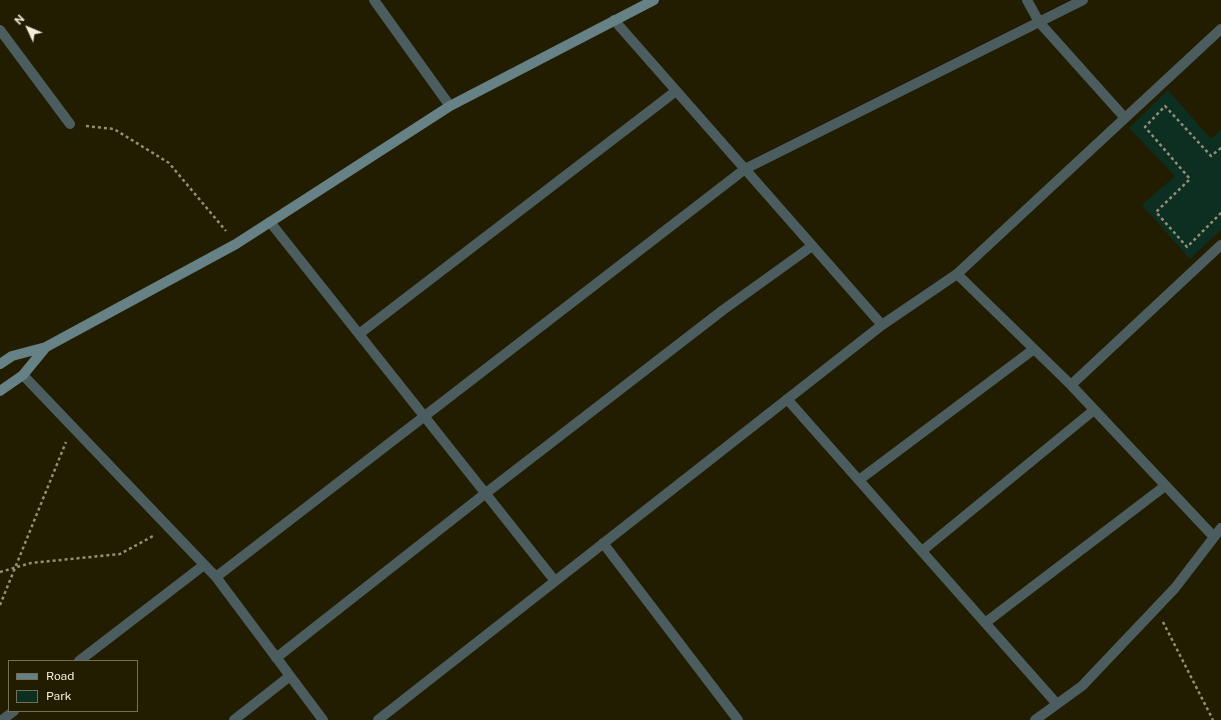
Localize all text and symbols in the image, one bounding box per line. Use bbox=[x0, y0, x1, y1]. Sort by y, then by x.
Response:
north arrow bbox=[8, 8, 48, 48]
text: N bbox=[12, 12, 27, 27]
legend bbox=[8, 660, 138, 712]
text: Road bbox=[46, 669, 74, 683]
text: Park bbox=[46, 689, 72, 703]

